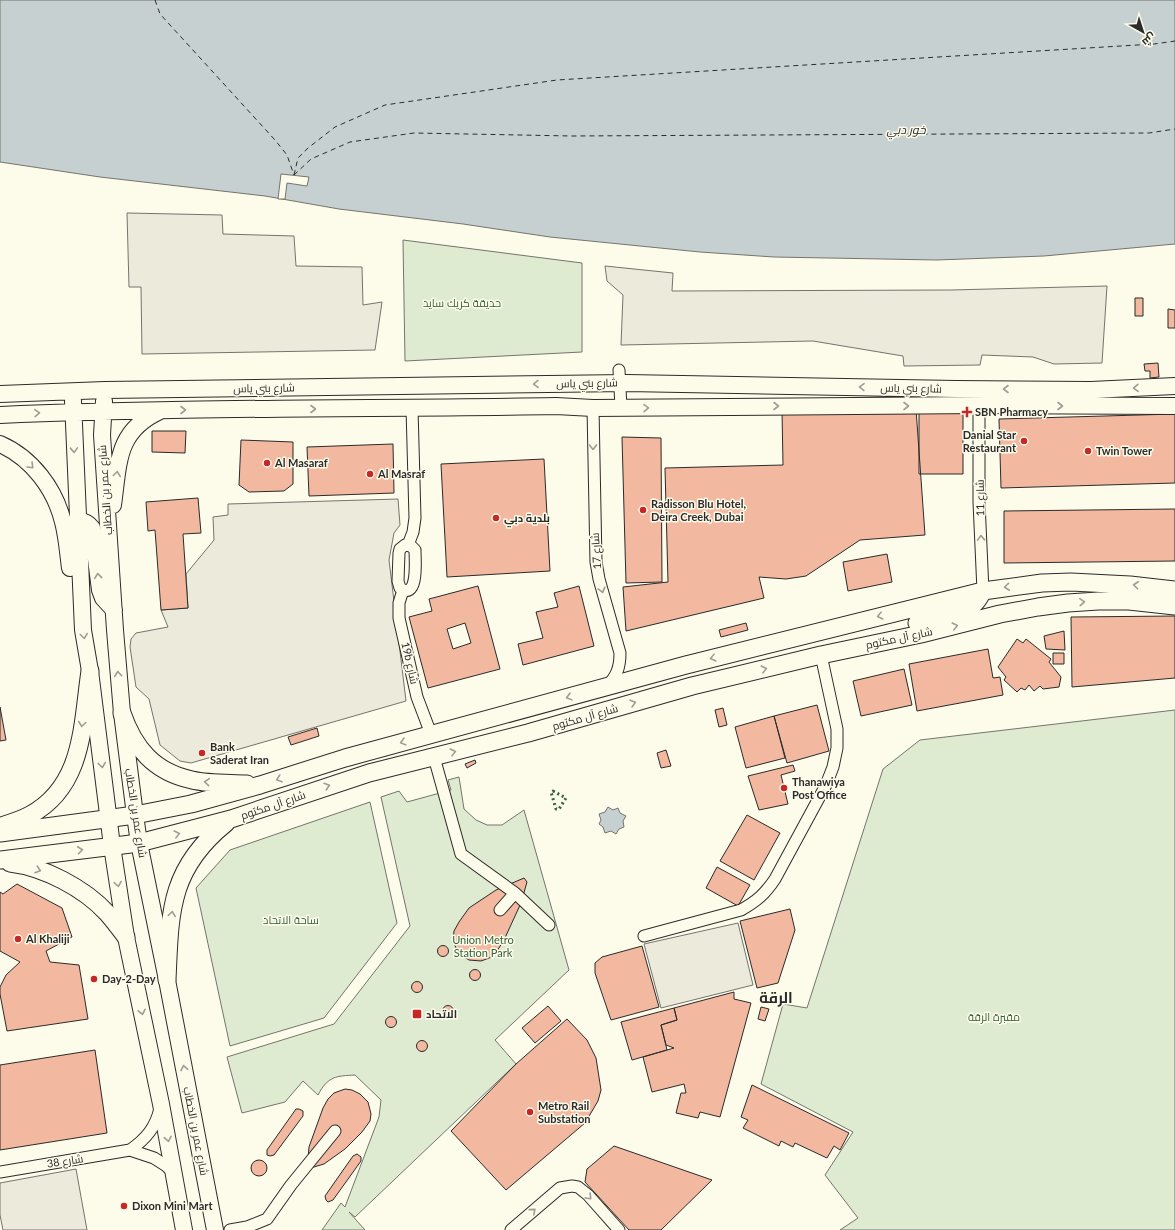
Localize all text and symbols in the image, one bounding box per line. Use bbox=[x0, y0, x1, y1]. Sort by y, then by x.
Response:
north arrow bbox=[1123, 12, 1163, 52]
text: ش bbox=[1139, 30, 1159, 50]
water label: خور دبي bbox=[886, 122, 927, 140]
park label: حديقة كريك سايد bbox=[423, 296, 501, 310]
street label: شارع بني ياس bbox=[556, 375, 618, 393]
street label: شارع بني ياس bbox=[233, 380, 295, 398]
one-way arrow bbox=[533, 380, 539, 388]
street label: شارع بني ياس bbox=[880, 380, 942, 398]
one-way arrow bbox=[859, 383, 865, 391]
one-way arrow bbox=[1133, 384, 1139, 392]
one-way arrow bbox=[1003, 385, 1009, 393]
one-way arrow bbox=[773, 402, 779, 410]
one-way arrow bbox=[903, 402, 909, 410]
one-way arrow bbox=[1057, 402, 1063, 410]
one-way arrow bbox=[643, 403, 649, 412]
one-way arrow bbox=[310, 405, 316, 413]
place label: SBN Pharmacy bbox=[975, 405, 1048, 418]
one-way arrow bbox=[180, 406, 186, 414]
marker: SBN Pharmacy bbox=[962, 407, 972, 417]
one-way arrow bbox=[34, 409, 40, 417]
place label: Danial Star Restaurant bbox=[963, 428, 1017, 454]
marker: Danial Star Restaurant bbox=[1019, 436, 1029, 446]
street label: شارع عمر بن الخطاب bbox=[95, 444, 116, 536]
one-way arrow bbox=[589, 444, 597, 450]
place label: Twin Tower bbox=[1096, 444, 1153, 457]
marker: Twin Tower bbox=[1083, 446, 1093, 456]
one-way arrow bbox=[70, 447, 79, 453]
place label: Al Masaraf bbox=[274, 456, 328, 469]
marker: Al Masaraf bbox=[262, 458, 272, 468]
one-way arrow bbox=[26, 461, 34, 469]
place label: Al Masraf bbox=[377, 467, 425, 480]
marker: Al Masraf bbox=[365, 469, 375, 479]
one-way arrow bbox=[112, 471, 121, 477]
street label: شارع 11 bbox=[973, 479, 988, 517]
place label: Radisson Blu Hotel, Deira Creek, Dubai bbox=[651, 497, 746, 523]
marker: Radisson Blu Hotel, Deira Creek, Dubai bbox=[638, 505, 648, 515]
place label: بلدية دبي bbox=[504, 511, 550, 528]
marker: بلدية دبي bbox=[491, 513, 501, 523]
street label: شارع 17 bbox=[588, 532, 605, 570]
one-way arrow bbox=[976, 535, 985, 541]
one-way arrow bbox=[94, 573, 103, 579]
one-way arrow bbox=[1133, 581, 1139, 590]
one-way arrow bbox=[1004, 583, 1010, 592]
one-way arrow bbox=[597, 586, 606, 593]
one-way arrow bbox=[1079, 598, 1085, 606]
one-way arrow bbox=[877, 612, 883, 620]
one-way arrow bbox=[951, 622, 958, 630]
street label: شارع آل مكتوم bbox=[864, 624, 934, 653]
one-way arrow bbox=[79, 633, 88, 639]
street label: 19b شارع bbox=[397, 640, 422, 686]
one-way arrow bbox=[710, 653, 717, 662]
one-way arrow bbox=[760, 666, 767, 674]
one-way arrow bbox=[114, 671, 123, 677]
one-way arrow bbox=[566, 692, 573, 701]
one-way arrow bbox=[629, 699, 636, 708]
street label: شارع آل مكتوم bbox=[550, 701, 620, 734]
one-way arrow bbox=[78, 721, 87, 727]
one-way arrow bbox=[400, 737, 407, 746]
place label: Bank Saderat Iran bbox=[210, 740, 269, 766]
marker: Bank Saderat Iran bbox=[197, 748, 207, 758]
one-way arrow bbox=[450, 749, 456, 757]
one-way arrow bbox=[97, 762, 106, 768]
street label: شارع عمر بن الخطاب bbox=[121, 767, 150, 859]
one-way arrow bbox=[275, 774, 282, 782]
place label: Thanawiya Post Office bbox=[792, 775, 847, 801]
one-way arrow bbox=[204, 777, 210, 786]
one-way arrow bbox=[324, 783, 331, 791]
marker: Thanawiya Post Office bbox=[779, 783, 789, 793]
street label: شارع آل مكتوم bbox=[239, 787, 308, 824]
one-way arrow bbox=[174, 830, 180, 838]
one-way arrow bbox=[77, 846, 83, 855]
one-way arrow bbox=[34, 865, 41, 874]
one-way arrow bbox=[113, 881, 122, 888]
one-way arrow bbox=[167, 910, 176, 917]
park label: ساحة الاتحاد bbox=[263, 913, 319, 926]
place label: Al Khaliji bbox=[25, 932, 70, 945]
park label: Union Metro Station Park bbox=[452, 933, 514, 959]
marker: Al Khaliji bbox=[13, 934, 23, 944]
place label: Day-2-Day bbox=[102, 972, 156, 985]
marker: Day-2-Day bbox=[89, 974, 99, 984]
district label: الرقة bbox=[759, 988, 793, 1007]
place label: الاتحاد bbox=[426, 1007, 457, 1020]
marker: الاتحاد bbox=[411, 1008, 423, 1020]
one-way arrow bbox=[137, 1009, 145, 1015]
park label: مقبرة الرقة bbox=[968, 1010, 1020, 1024]
one-way arrow bbox=[180, 1065, 189, 1071]
street label: شارع عمر بن الخطاب bbox=[180, 1085, 211, 1177]
place label: Metro Rail Substation bbox=[538, 1099, 590, 1125]
marker: Metro Rail Substation bbox=[525, 1107, 535, 1117]
one-way arrow bbox=[163, 1136, 172, 1143]
street label: شارع 38 bbox=[46, 1151, 84, 1172]
one-way arrow bbox=[584, 1192, 591, 1199]
place label: Dixon Mini Mart bbox=[132, 1199, 213, 1212]
marker: Dixon Mini Mart bbox=[119, 1201, 129, 1211]
one-way arrow bbox=[529, 1209, 536, 1216]

